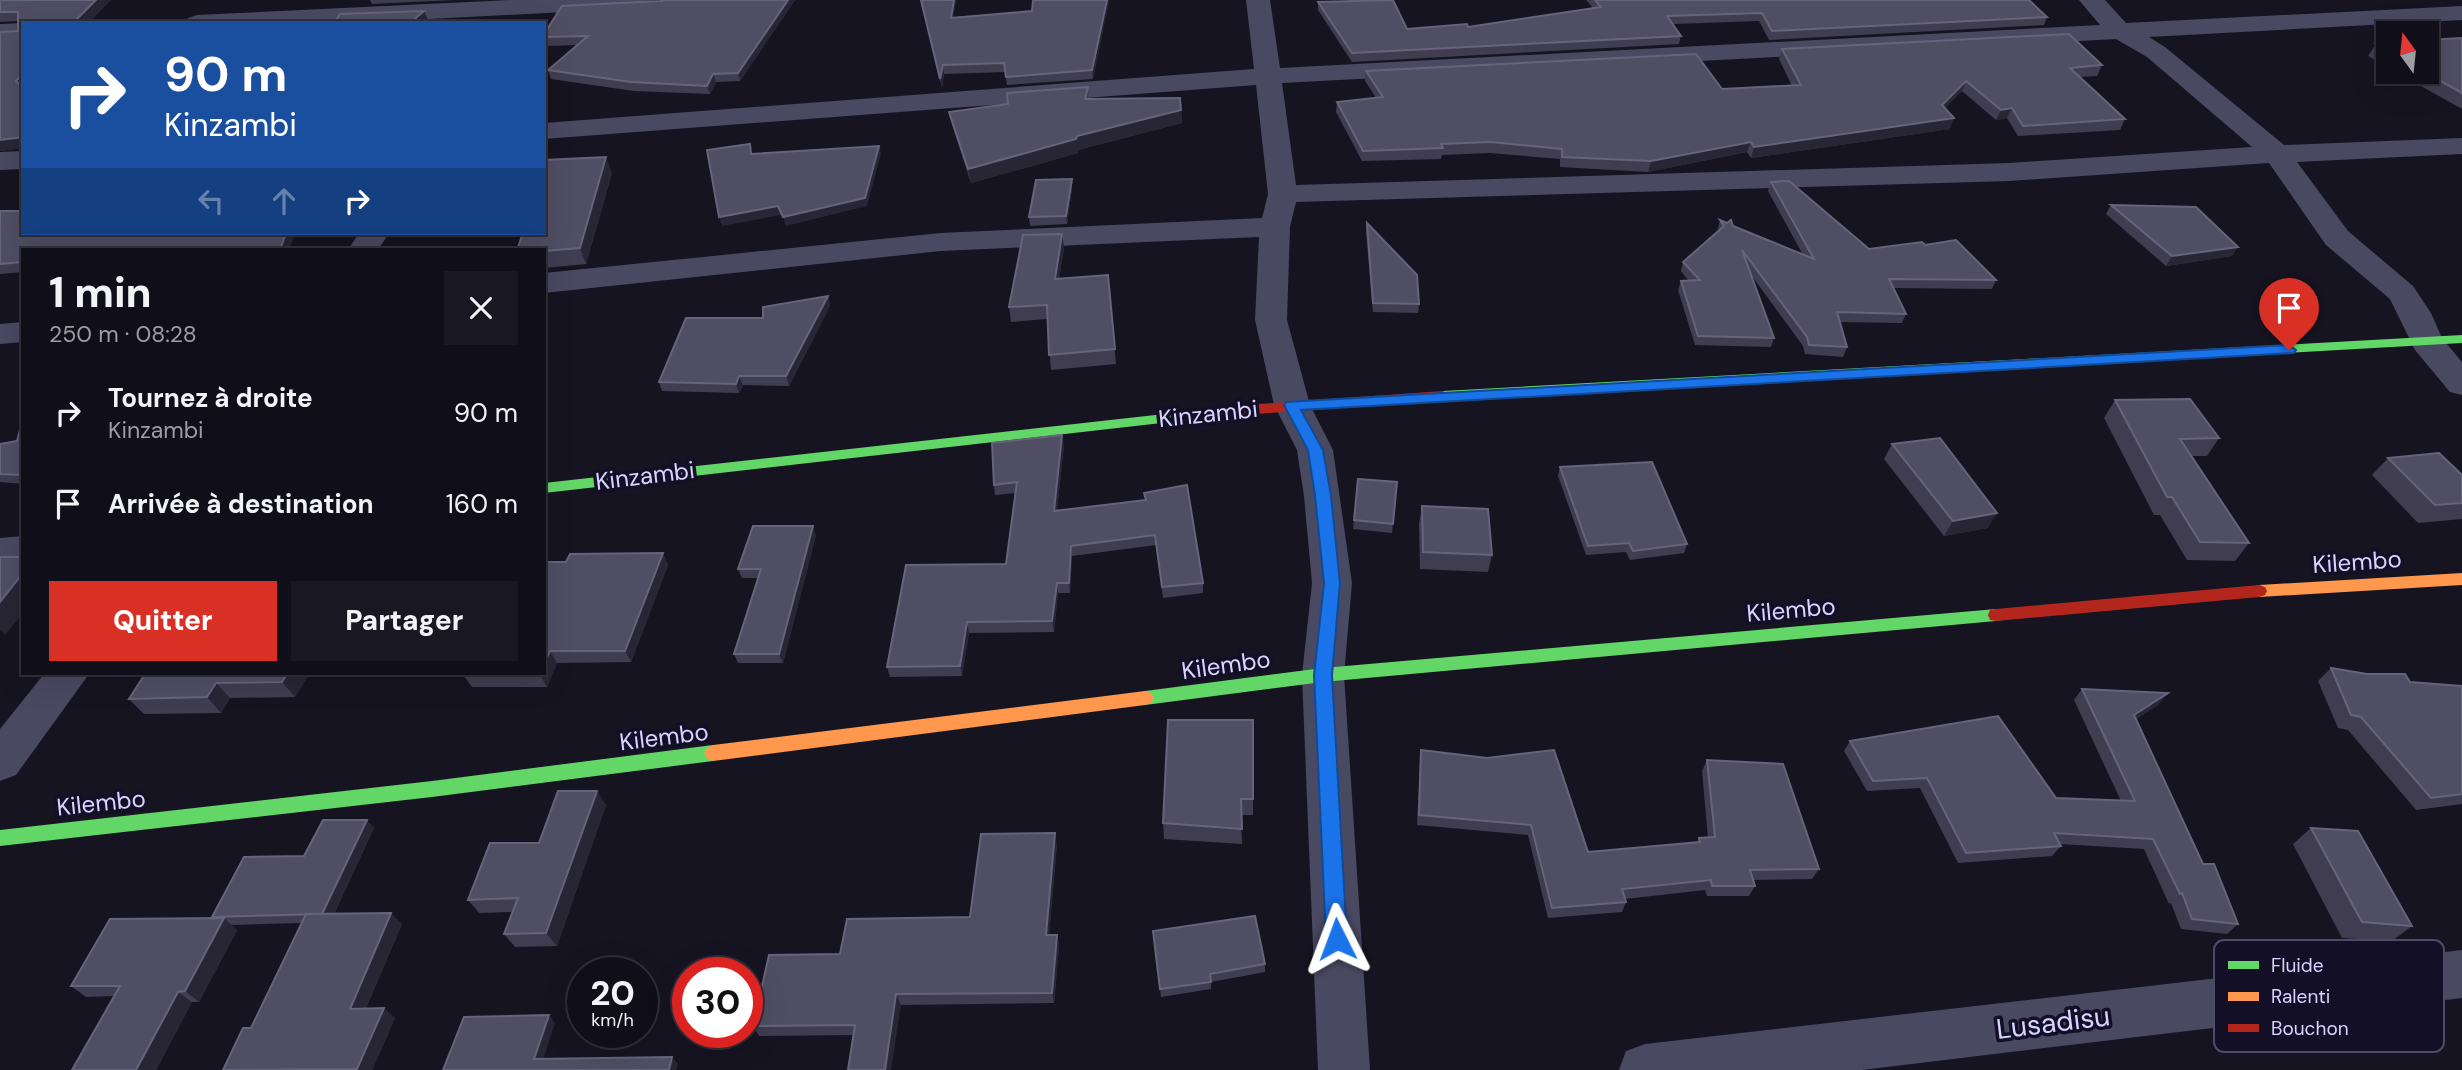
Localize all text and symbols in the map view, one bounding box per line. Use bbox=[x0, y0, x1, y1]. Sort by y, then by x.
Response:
north arrow bbox=[2376, 21, 2440, 84]
map controls bbox=[2376, 21, 2439, 84]
text: 90 m bbox=[164, 42, 287, 106]
icon: right bbox=[49, 49, 140, 140]
text: Kinzambi bbox=[164, 104, 297, 146]
icon: left bbox=[192, 182, 230, 220]
icon: ahead bbox=[265, 182, 303, 220]
icon: right bbox=[338, 182, 376, 220]
text: 1 min bbox=[49, 265, 152, 320]
button: close bbox=[444, 271, 518, 345]
pin bbox=[2259, 278, 2319, 350]
icon: arrive bbox=[2270, 289, 2308, 327]
text: 250 m · 08:28 bbox=[49, 319, 197, 349]
text: Tournez à droite bbox=[108, 381, 313, 415]
street label: Kinzambi bbox=[1157, 393, 1259, 434]
icon: right bbox=[49, 394, 87, 432]
text: 90 m bbox=[454, 396, 518, 430]
text: Kinzambi bbox=[108, 415, 204, 445]
street label: Kinzambi bbox=[594, 454, 696, 497]
icon: arrive bbox=[49, 485, 87, 523]
text: Arrivée à destination bbox=[108, 487, 374, 521]
text: 160 m bbox=[446, 487, 518, 521]
street label: Kilembo bbox=[2311, 543, 2403, 580]
button: Quitter bbox=[49, 581, 277, 661]
button: Partager bbox=[291, 581, 518, 661]
street label: Kilembo bbox=[1745, 590, 1837, 629]
street label: Kilembo bbox=[1180, 643, 1272, 686]
street label: Kilembo bbox=[618, 716, 710, 757]
street label: Kilembo bbox=[55, 782, 147, 823]
position arrow bbox=[1300, 902, 1374, 976]
legend bbox=[2214, 940, 2444, 1052]
text: Fluide bbox=[2271, 953, 2324, 978]
speed limit sign: 30 bbox=[672, 957, 763, 1048]
text: 20 bbox=[590, 970, 635, 1016]
text: Ralenti bbox=[2271, 984, 2330, 1009]
street label: Lusadisu bbox=[1994, 997, 2112, 1048]
text: km/h bbox=[591, 1008, 634, 1032]
text: Bouchon bbox=[2271, 1016, 2349, 1041]

